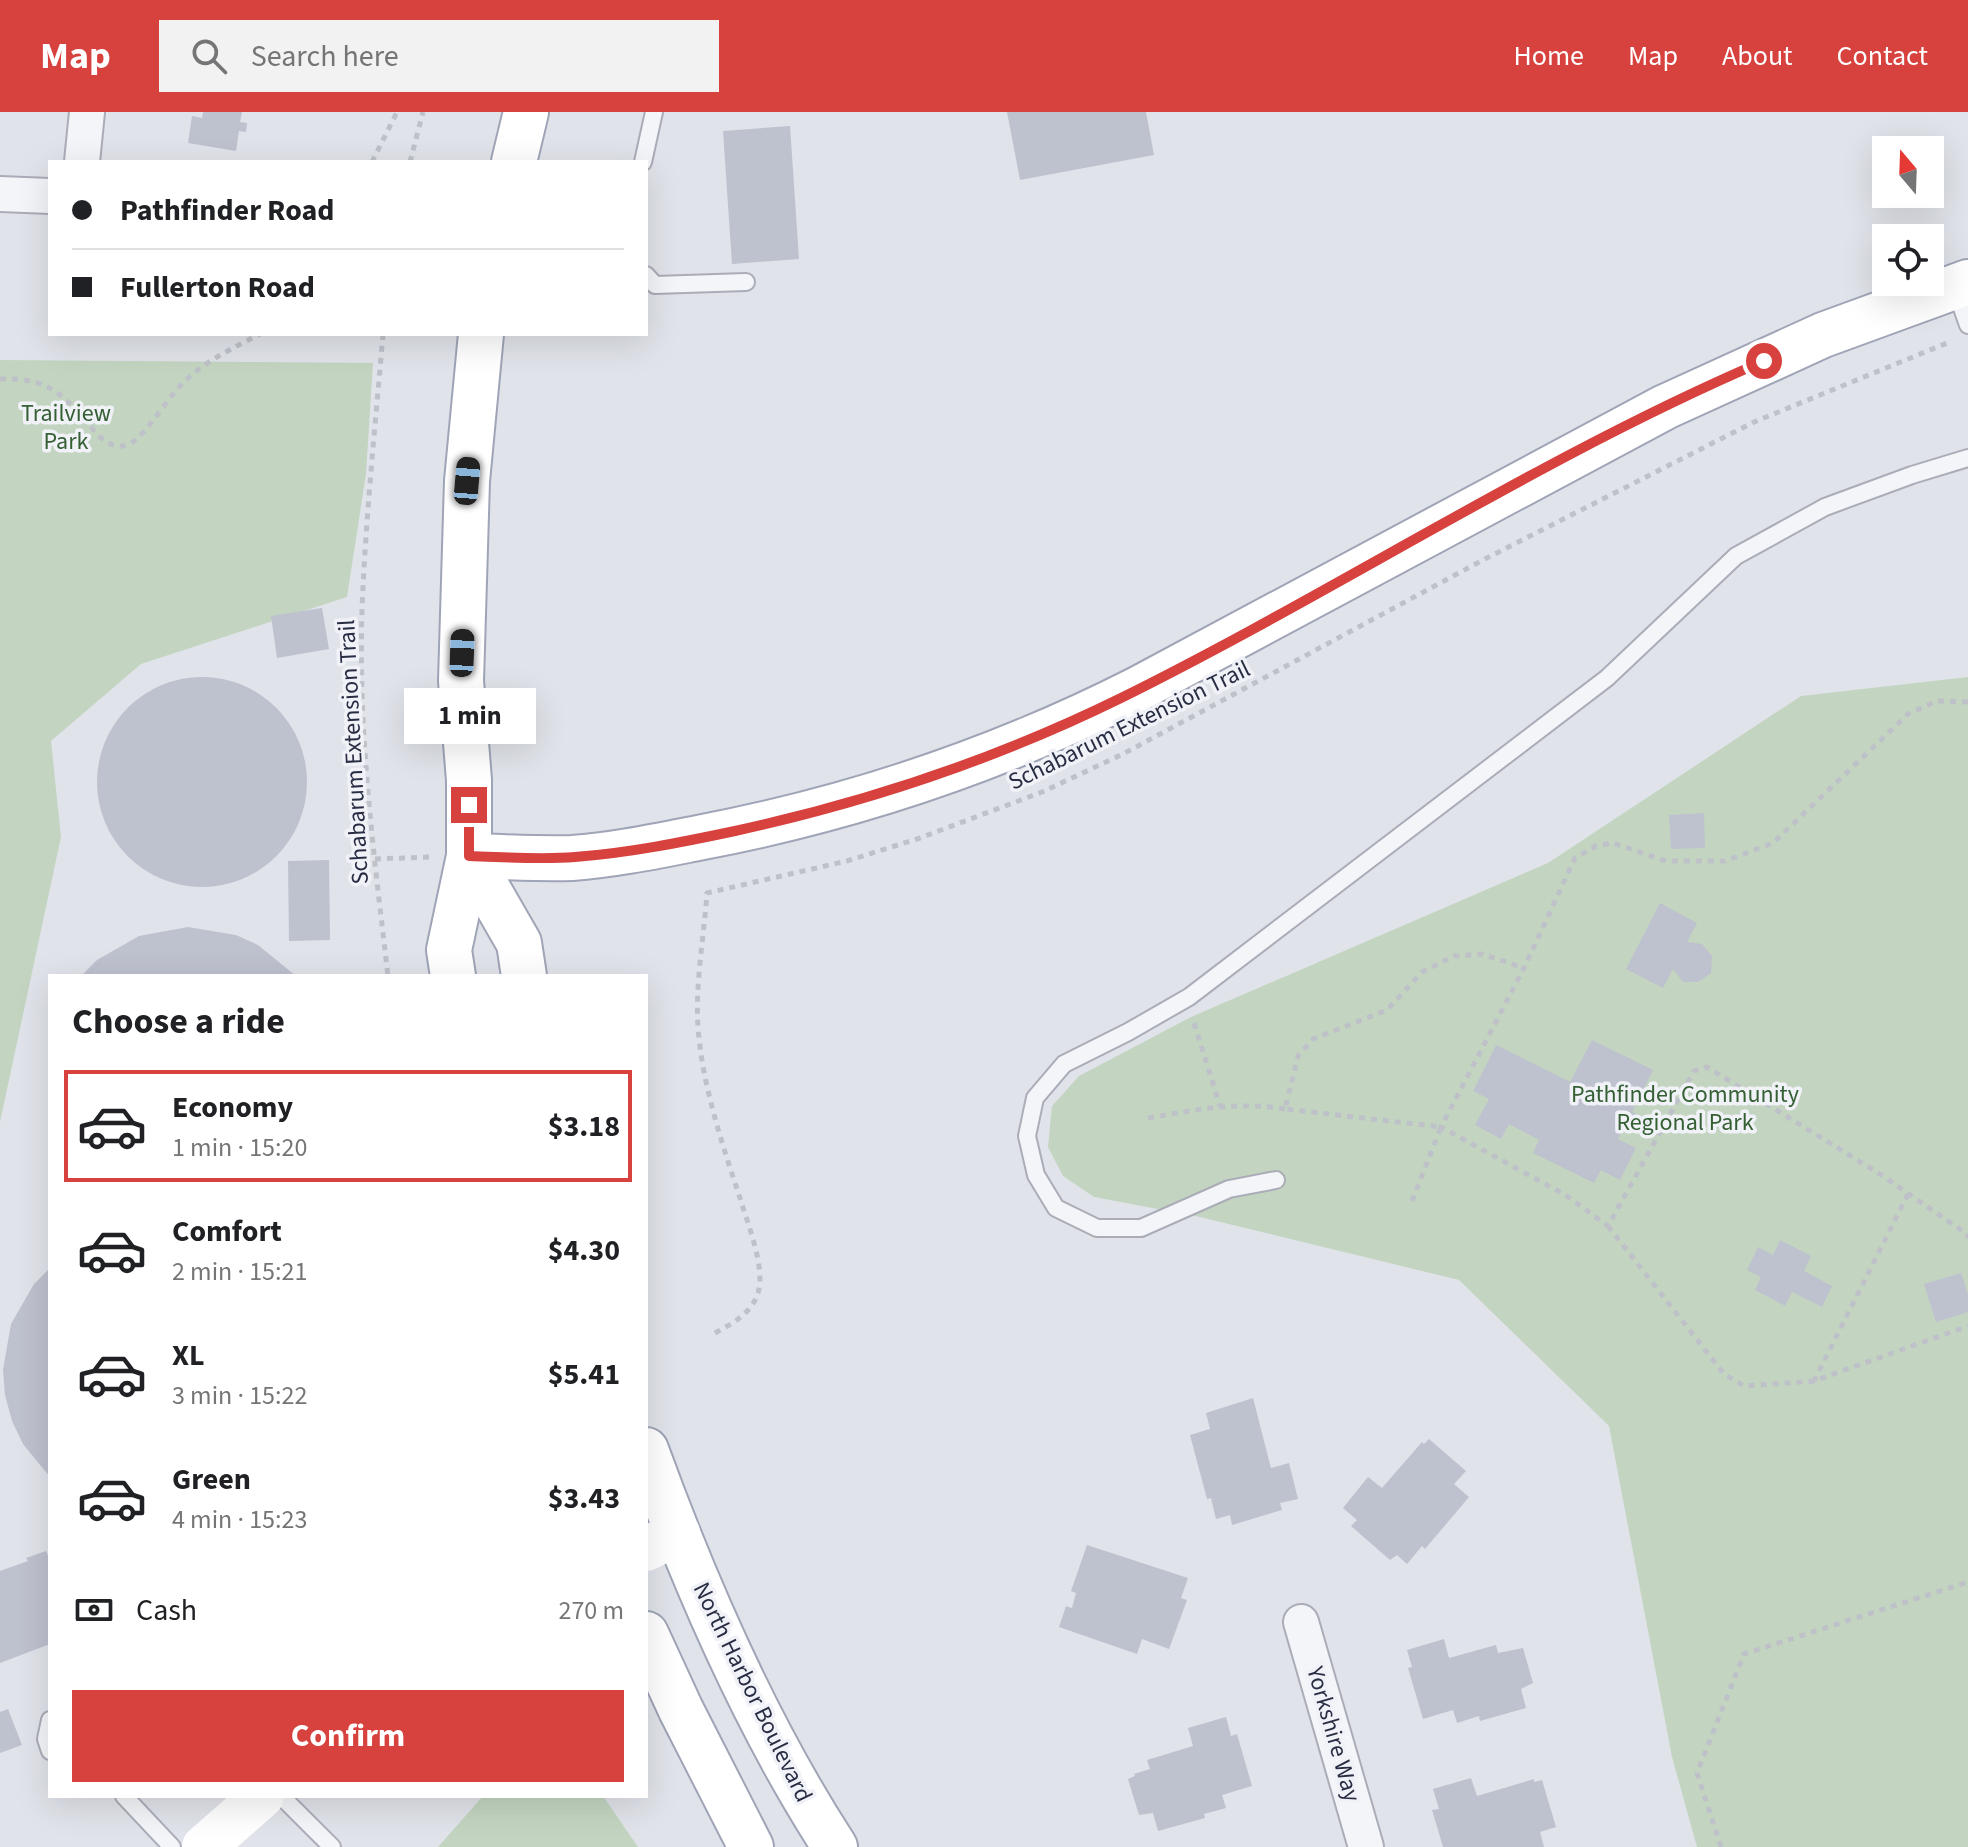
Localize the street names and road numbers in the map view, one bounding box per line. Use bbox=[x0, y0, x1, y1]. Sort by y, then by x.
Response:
street label: Schabarum Extension Trail bbox=[329, 619, 378, 885]
street label: Schabarum Extension Trail bbox=[1002, 652, 1256, 799]
street label: North Harbor Boulevard bbox=[684, 1576, 821, 1808]
street label: Yorkshire Way bbox=[1297, 1661, 1370, 1806]

